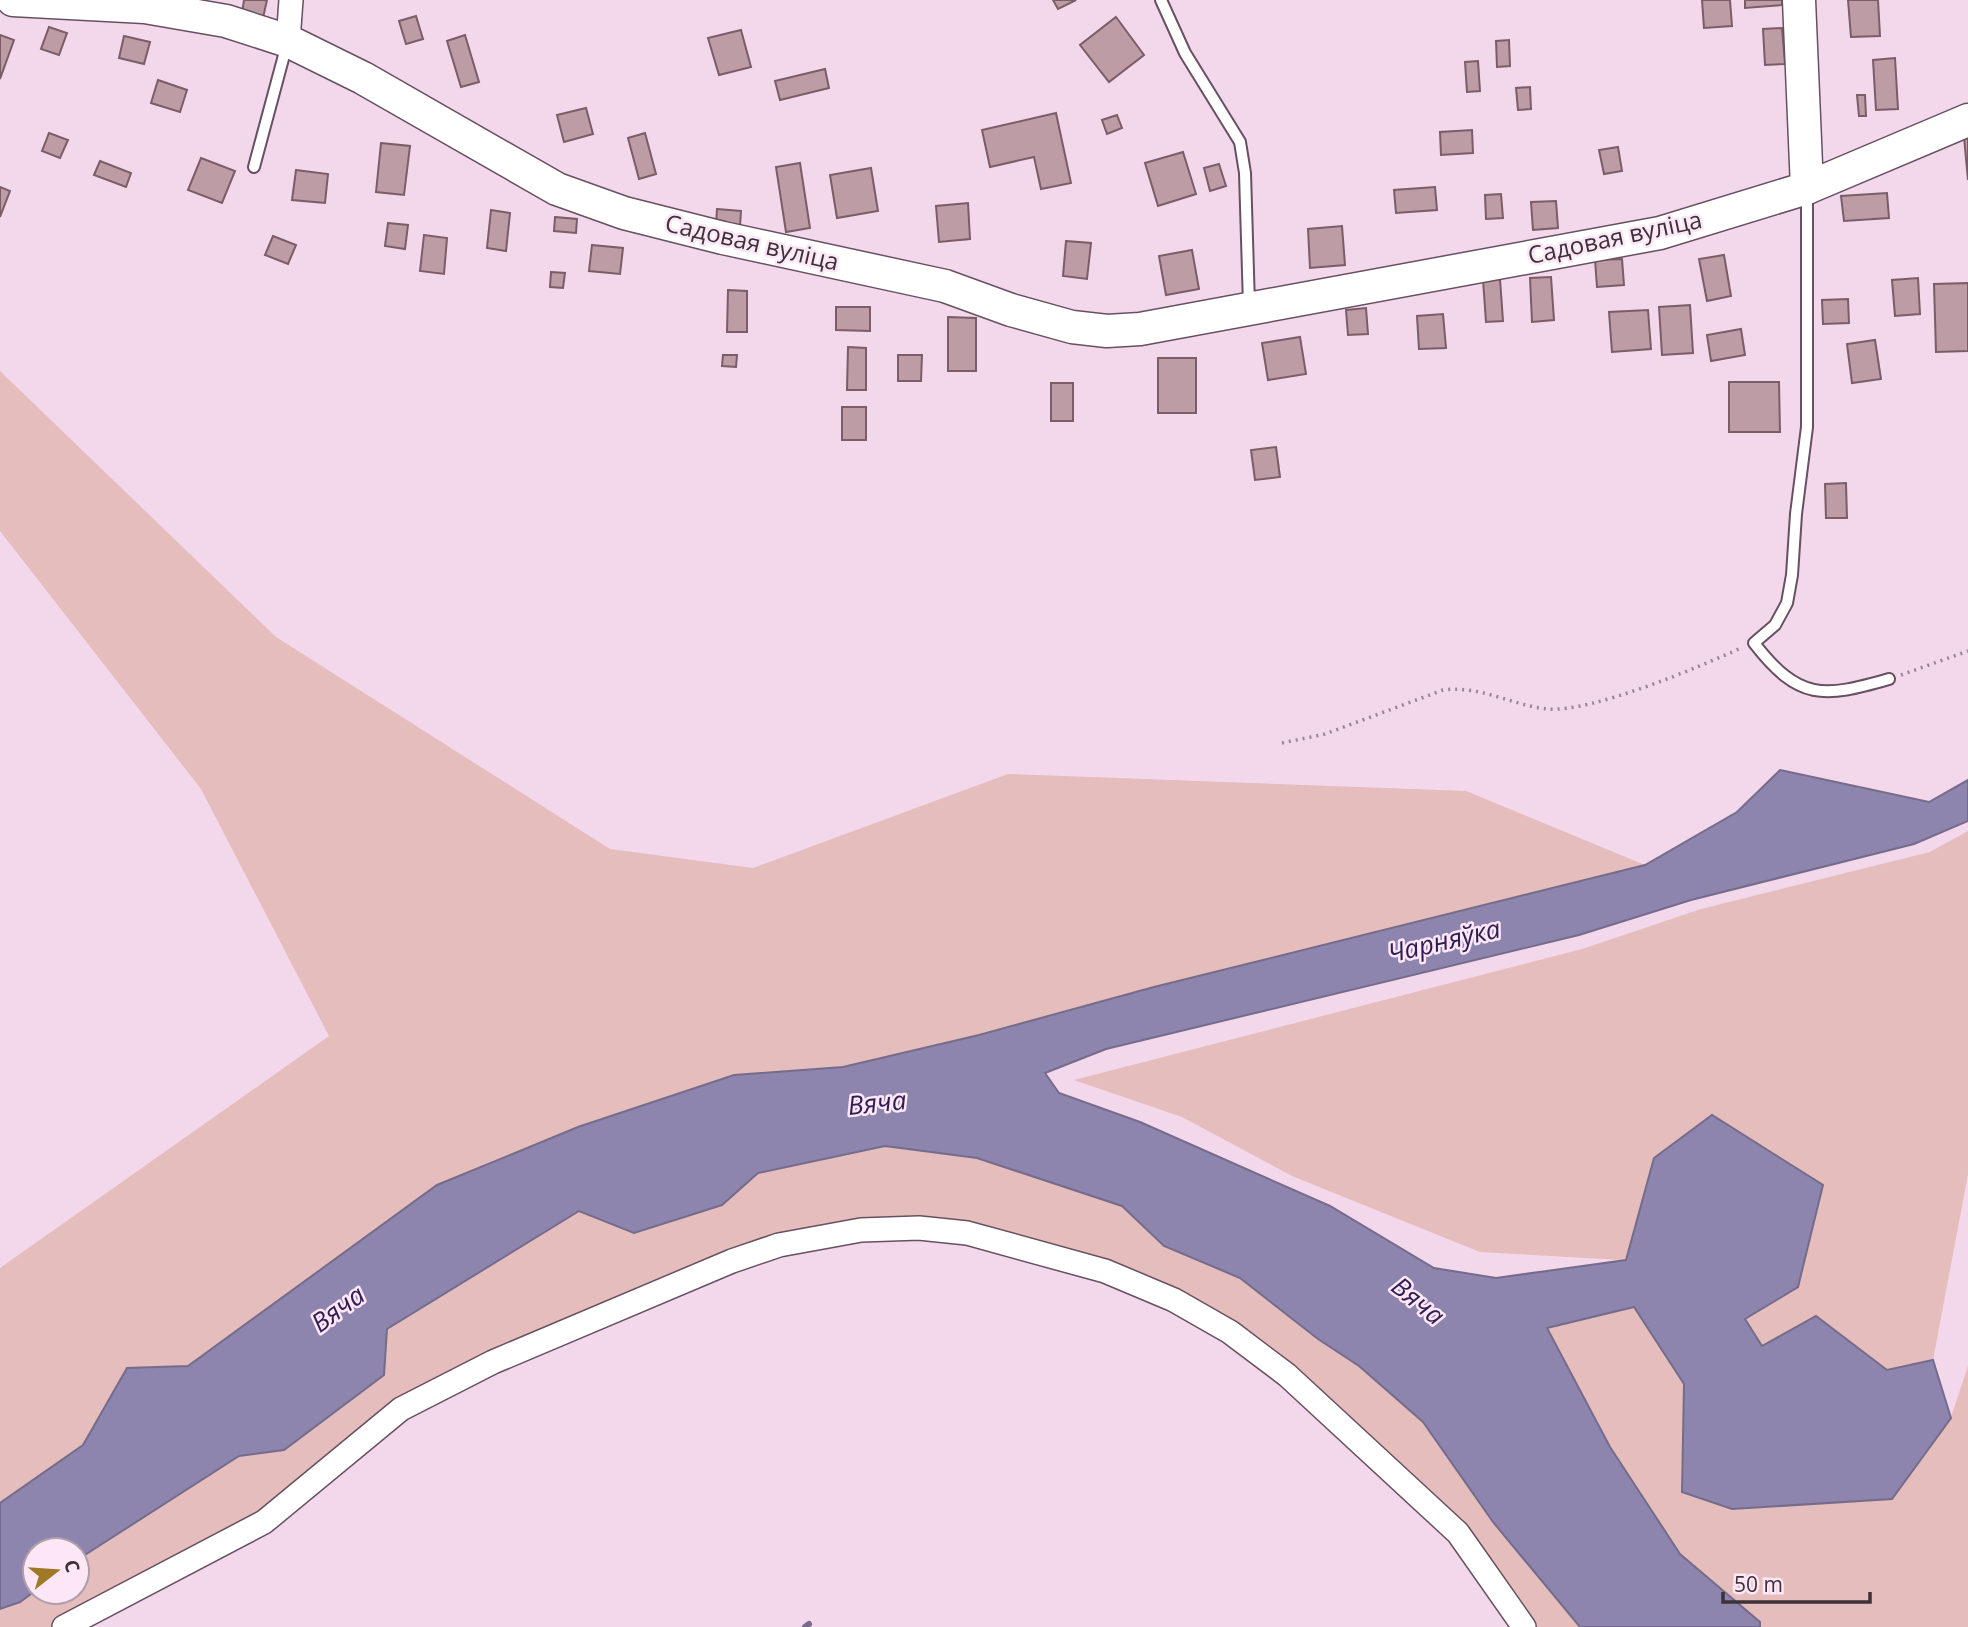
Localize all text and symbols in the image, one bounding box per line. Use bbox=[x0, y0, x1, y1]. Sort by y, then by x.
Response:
street label: Садовая вуліца bbox=[1525, 202, 1705, 271]
street label: Садовая вуліца bbox=[662, 206, 842, 278]
water label: Чарняўка bbox=[1384, 910, 1504, 970]
water label: Вяча bbox=[846, 1081, 908, 1123]
water label: Вяча bbox=[1385, 1268, 1453, 1333]
water label: Вяча bbox=[303, 1276, 372, 1340]
north arrow bbox=[21, 1536, 91, 1606]
text: С bbox=[58, 1556, 86, 1576]
scale bar bbox=[1723, 1560, 1870, 1604]
text: 50 m bbox=[1734, 1570, 1783, 1598]

